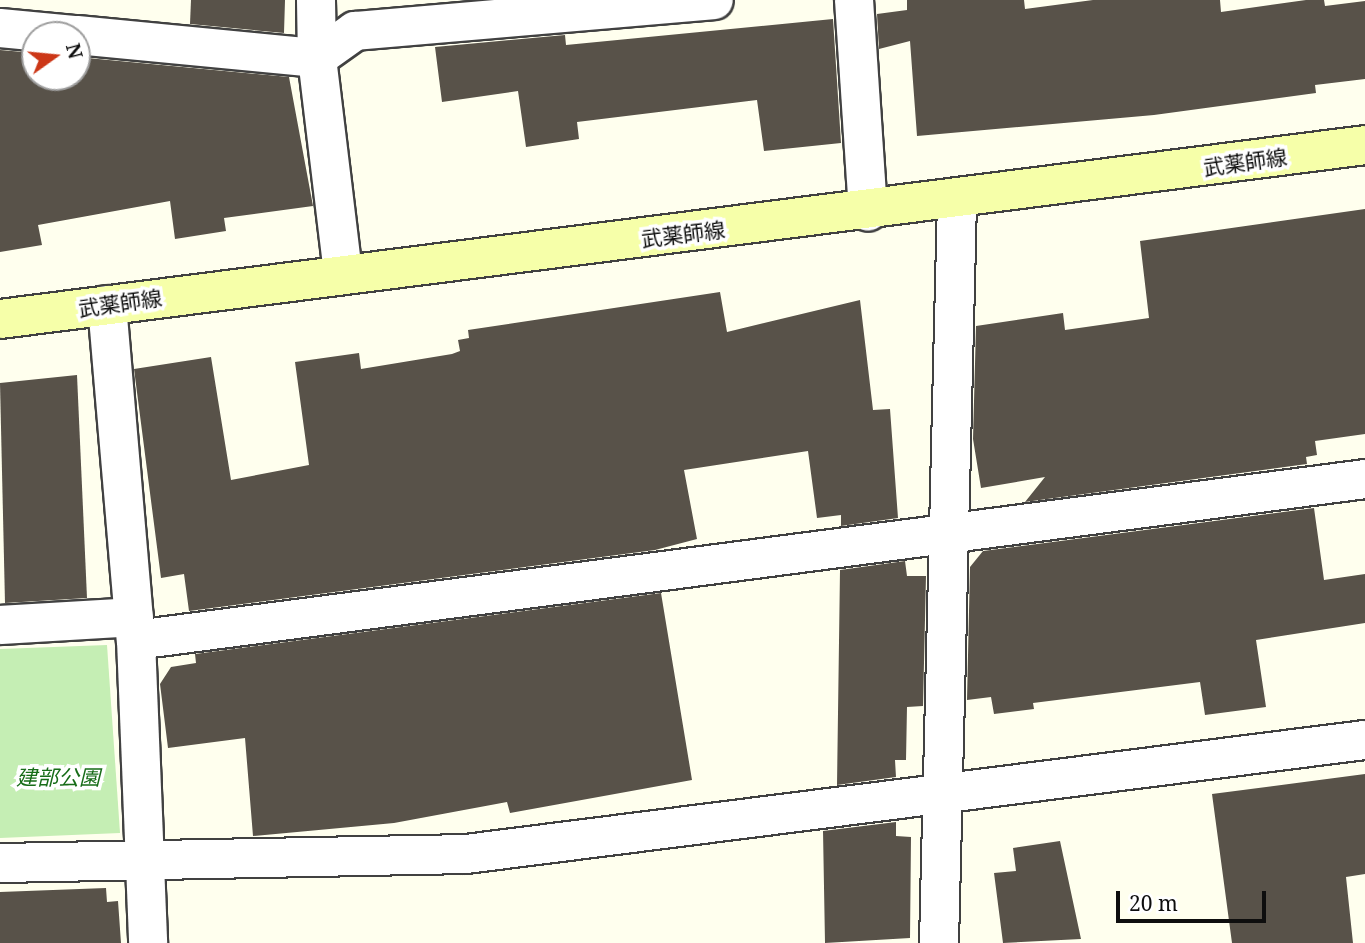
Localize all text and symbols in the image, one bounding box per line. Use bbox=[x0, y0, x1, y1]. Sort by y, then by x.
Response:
north arrow bbox=[21, 21, 91, 91]
text: N bbox=[60, 40, 89, 62]
street label: 武薬師線 bbox=[1202, 144, 1288, 180]
street label: 武薬師線 bbox=[640, 216, 726, 252]
street label: 武薬師線 bbox=[77, 285, 163, 321]
park label: 建部公園 bbox=[16, 764, 100, 790]
scale bar bbox=[1120, 876, 1270, 920]
text: 20 m bbox=[1129, 889, 1178, 917]

